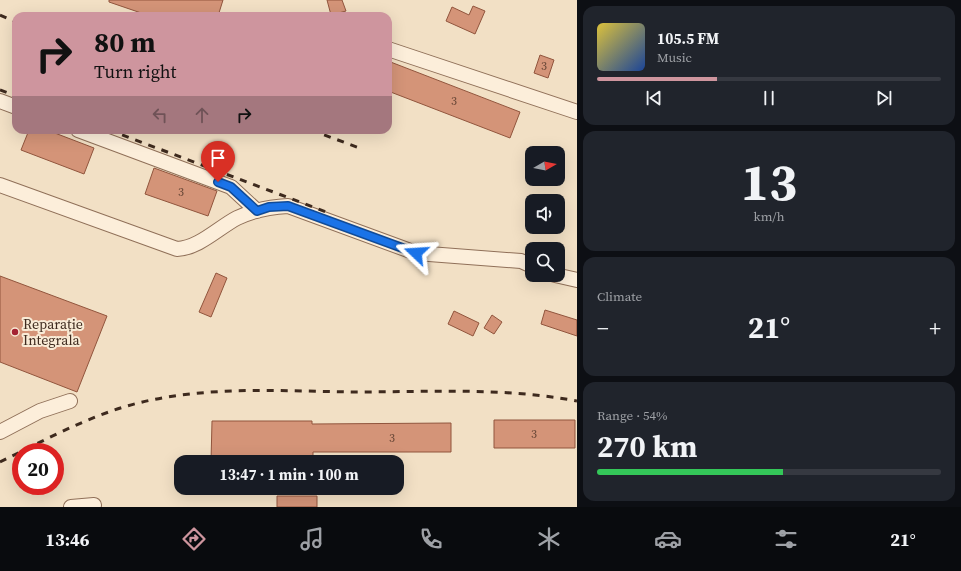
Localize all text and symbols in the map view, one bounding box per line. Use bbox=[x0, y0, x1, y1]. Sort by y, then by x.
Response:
text: 80 m bbox=[94, 23, 156, 61]
icon: right bbox=[28, 28, 80, 80]
text: 105.5 FM bbox=[657, 28, 719, 49]
text: Music bbox=[657, 49, 692, 66]
house number: 3 bbox=[541, 58, 547, 74]
text: Turn right bbox=[94, 59, 176, 84]
icon: previous bbox=[643, 87, 665, 109]
icon: pause bbox=[758, 87, 780, 109]
icon: next bbox=[873, 87, 895, 109]
house number: 3 bbox=[451, 93, 457, 109]
icon: left bbox=[149, 104, 171, 126]
icon: ahead bbox=[191, 104, 213, 126]
icon: right bbox=[233, 104, 255, 126]
pin bbox=[201, 141, 235, 182]
north arrow bbox=[525, 146, 565, 186]
map controls bbox=[525, 146, 565, 282]
text: 13 bbox=[741, 146, 797, 217]
icon: arrive bbox=[207, 147, 229, 169]
house number: 3 bbox=[178, 184, 184, 200]
button: sound bbox=[525, 194, 565, 234]
text: km/h bbox=[754, 208, 784, 225]
position arrow bbox=[395, 232, 437, 274]
button: search bbox=[525, 242, 565, 282]
text: Climate bbox=[597, 288, 642, 305]
text: 21° bbox=[748, 307, 790, 348]
text: − bbox=[597, 313, 609, 343]
text: + bbox=[929, 313, 941, 343]
place label: Reparație Integrala bbox=[23, 314, 83, 350]
marker: Reparație Integrala bbox=[10, 327, 20, 337]
text: Range · 54% bbox=[597, 407, 668, 424]
house number: 3 bbox=[531, 426, 537, 442]
text: 270 km bbox=[597, 426, 697, 467]
house number: 3 bbox=[389, 430, 395, 446]
speed limit sign: 20 bbox=[12, 443, 64, 495]
text: 13:47 · 1 min · 100 m bbox=[220, 464, 359, 485]
icon: directions bbox=[180, 525, 208, 553]
icon: music bbox=[298, 525, 326, 553]
icon: phone bbox=[417, 525, 445, 553]
icon: climate bbox=[535, 525, 563, 553]
icon: car bbox=[654, 525, 682, 553]
icon: filters bbox=[772, 525, 800, 553]
text: 13:46 bbox=[45, 527, 90, 552]
text: 21° bbox=[890, 527, 916, 552]

